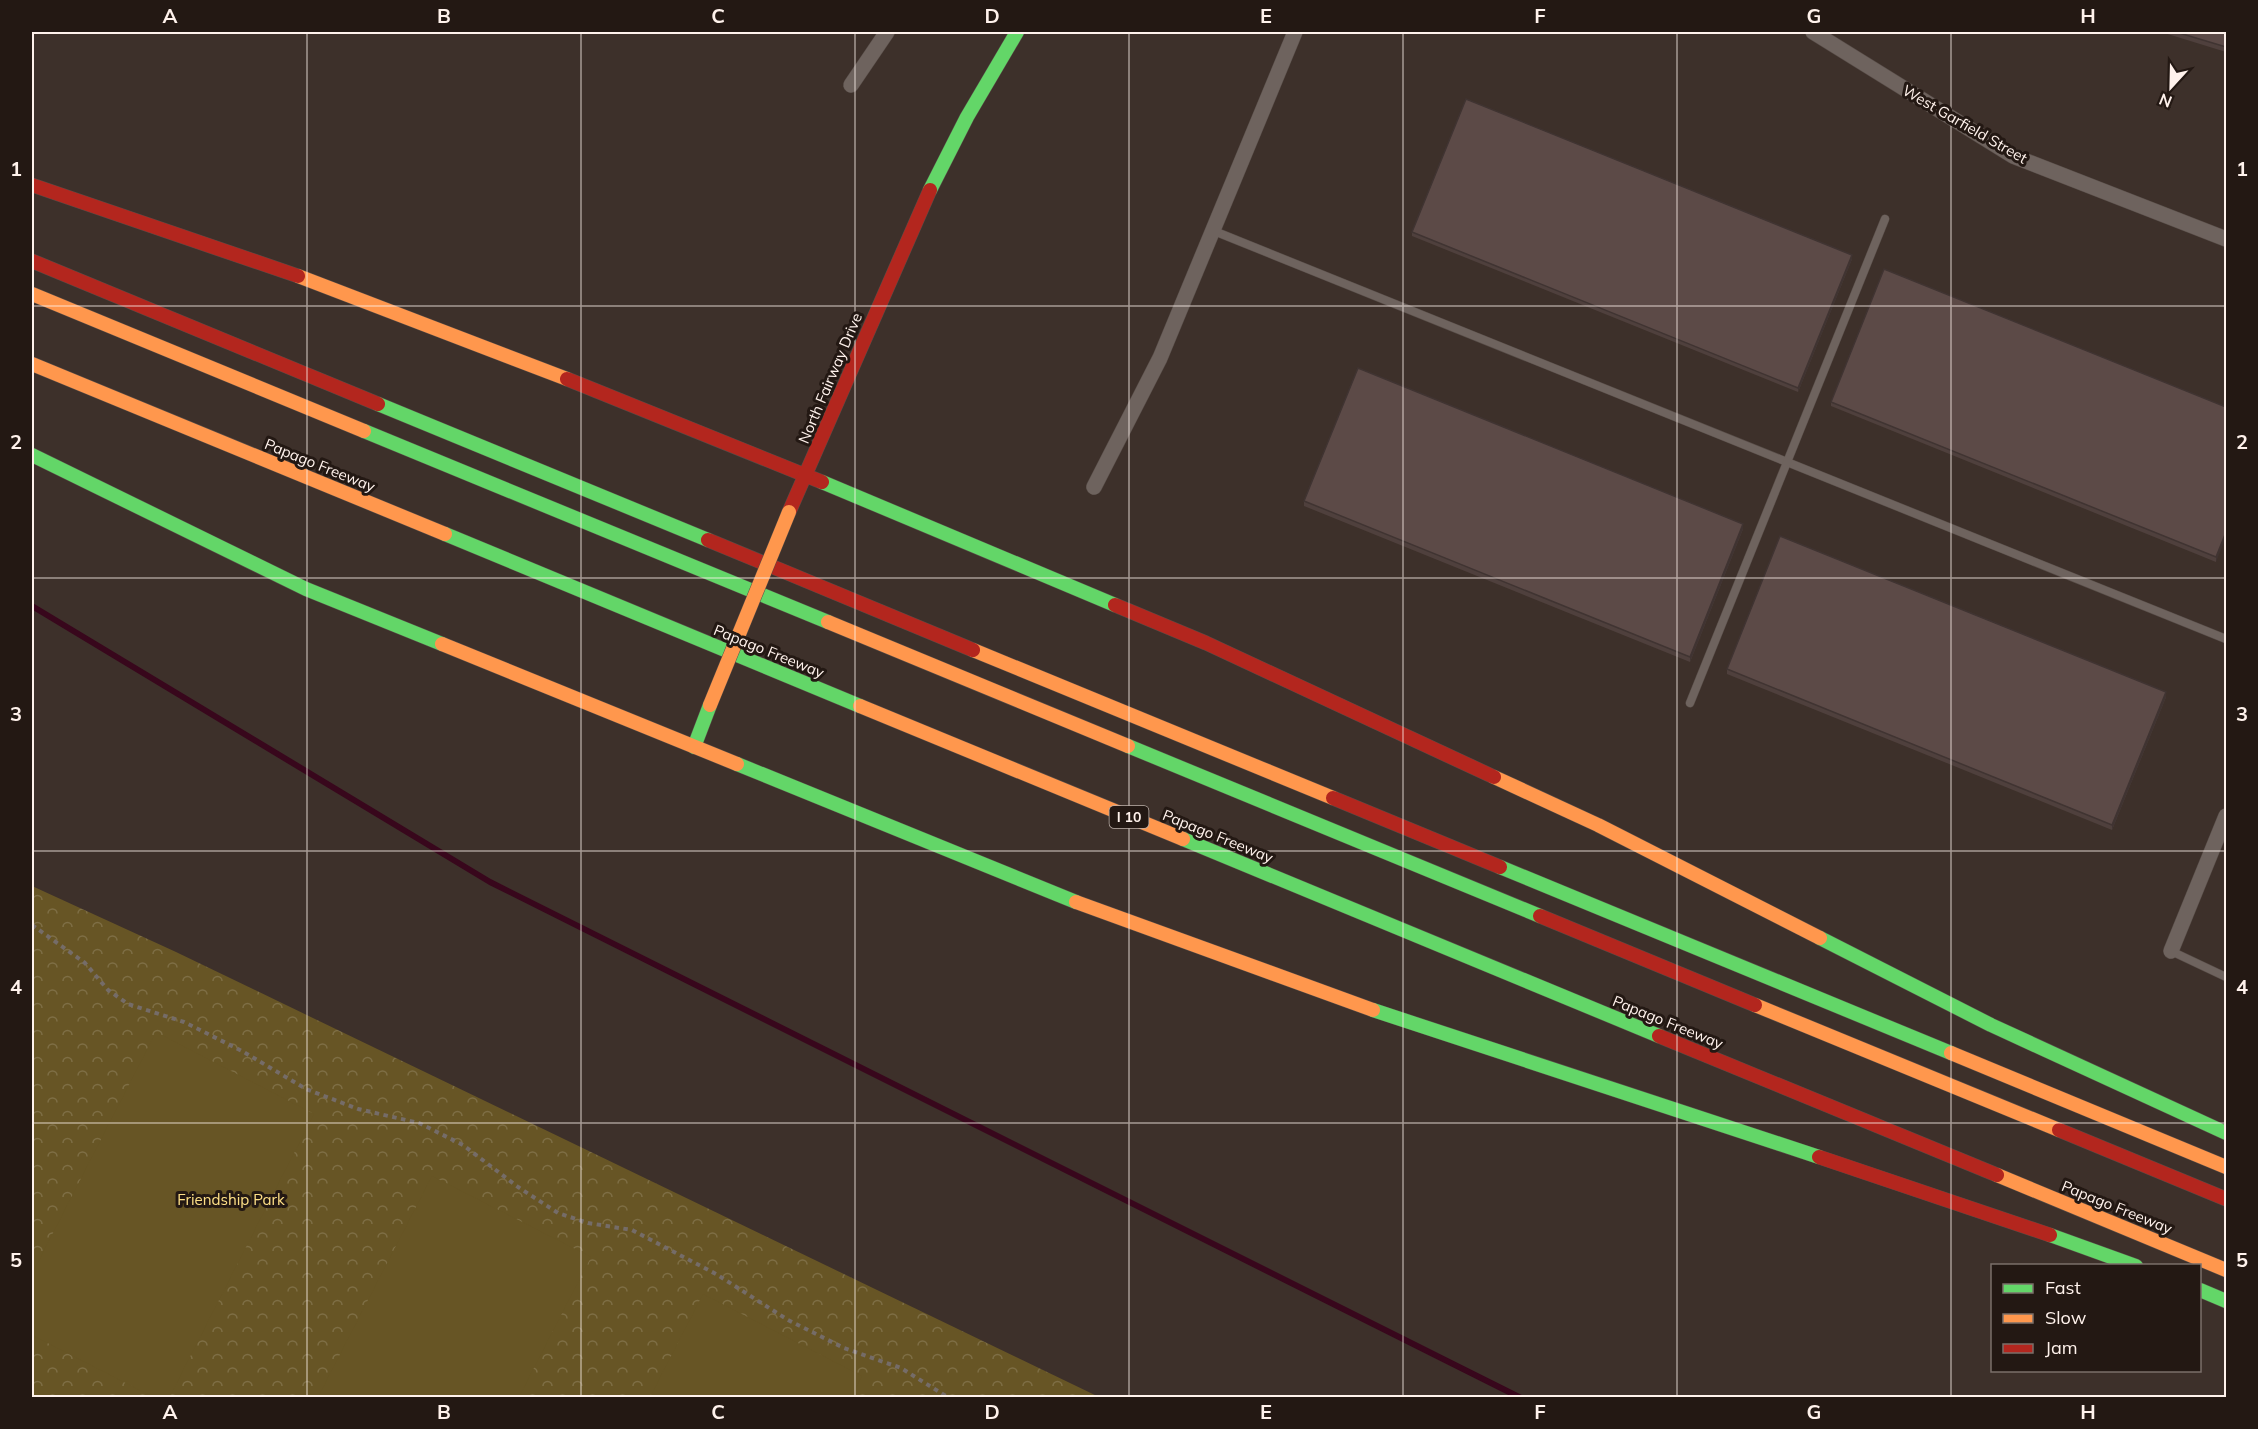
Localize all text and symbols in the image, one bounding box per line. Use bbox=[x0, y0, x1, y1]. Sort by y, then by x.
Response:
text: A bbox=[163, 3, 178, 28]
text: B bbox=[437, 3, 451, 28]
text: C bbox=[711, 3, 725, 28]
text: D bbox=[984, 3, 1000, 28]
text: E bbox=[1260, 3, 1272, 28]
text: F bbox=[1534, 3, 1546, 28]
text: G bbox=[1807, 3, 1821, 28]
text: H bbox=[2080, 3, 2096, 28]
north arrow bbox=[2141, 57, 2201, 117]
street label: West Garfield Street bbox=[1899, 81, 2031, 167]
text: N bbox=[2156, 89, 2175, 112]
text: 1 bbox=[10, 156, 22, 181]
text: 1 bbox=[2236, 156, 2248, 181]
street label: North Fairway Drive bbox=[794, 310, 866, 446]
text: 2 bbox=[10, 429, 22, 454]
text: 2 bbox=[2236, 429, 2248, 454]
street label: Papago Freeway bbox=[262, 434, 378, 496]
street label: Papago Freeway bbox=[711, 620, 827, 682]
text: 3 bbox=[10, 701, 22, 726]
text: 3 bbox=[2236, 701, 2248, 726]
street label: Papago Freeway bbox=[1160, 805, 1276, 867]
road number: I 10 bbox=[1110, 806, 1148, 828]
text: 4 bbox=[10, 974, 22, 999]
text: 4 bbox=[2236, 974, 2248, 999]
street label: Papago Freeway bbox=[1610, 991, 1726, 1053]
street label: Papago Freeway bbox=[2059, 1176, 2175, 1238]
park label: Friendship Park bbox=[177, 1190, 285, 1209]
text: 5 bbox=[10, 1247, 22, 1272]
text: 5 bbox=[2236, 1247, 2248, 1272]
legend bbox=[1991, 1264, 2201, 1372]
text: Fast bbox=[2045, 1276, 2081, 1299]
text: Slow bbox=[2045, 1306, 2087, 1329]
text: Jam bbox=[2045, 1336, 2078, 1359]
text: A bbox=[163, 1399, 178, 1424]
text: B bbox=[437, 1399, 451, 1424]
text: C bbox=[711, 1399, 725, 1424]
text: D bbox=[984, 1399, 1000, 1424]
text: E bbox=[1260, 1399, 1272, 1424]
text: F bbox=[1534, 1399, 1546, 1424]
text: G bbox=[1807, 1399, 1821, 1424]
text: H bbox=[2080, 1399, 2096, 1424]

